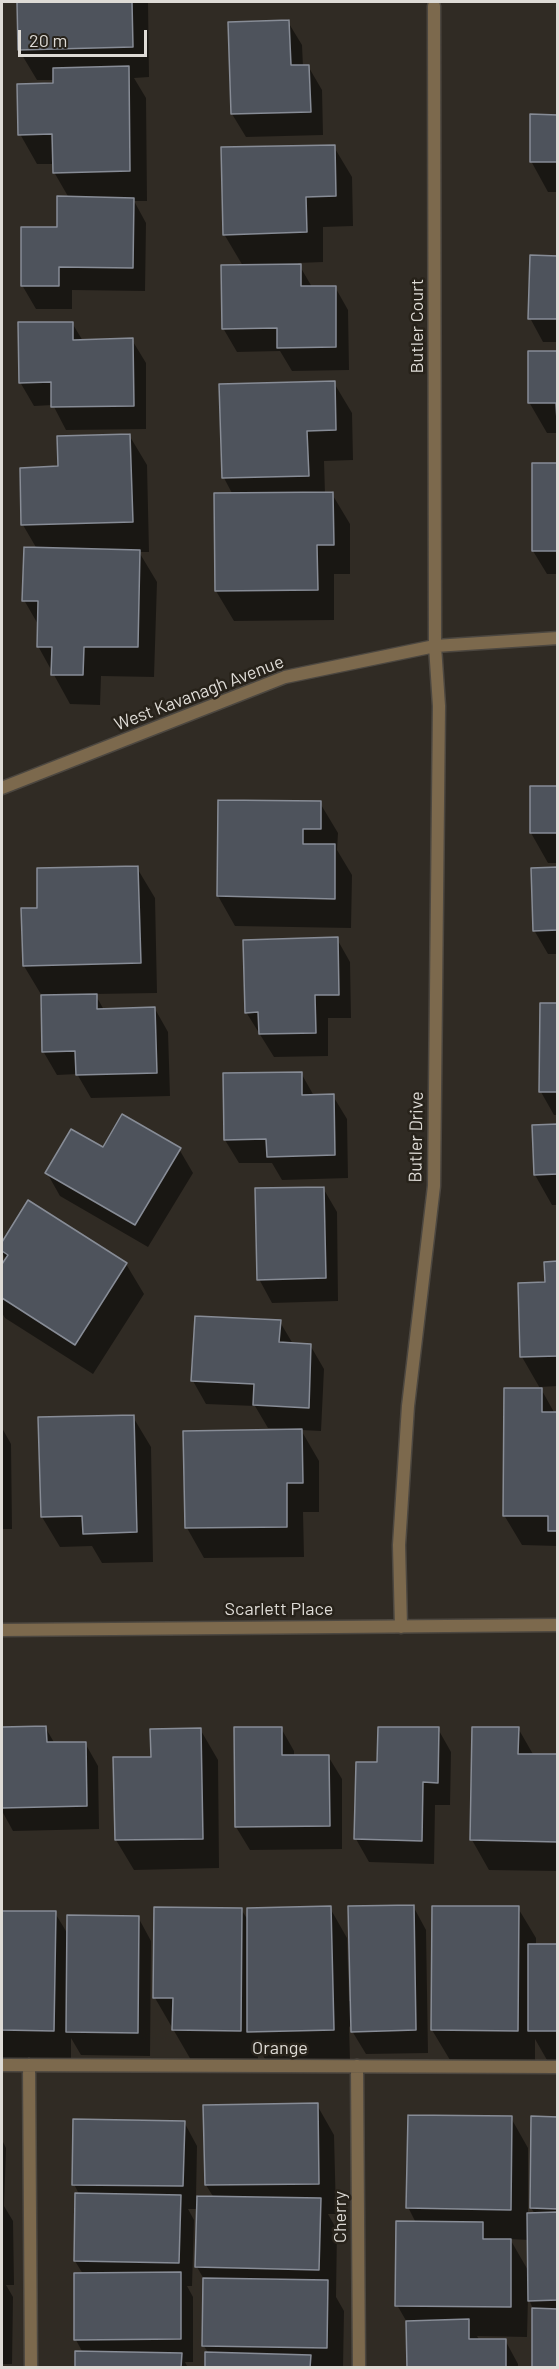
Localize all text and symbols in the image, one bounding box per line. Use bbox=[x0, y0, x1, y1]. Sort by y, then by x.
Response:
scale bar bbox=[21, 18, 150, 56]
text: 20 m bbox=[29, 29, 67, 51]
street label: Butler Court bbox=[406, 279, 428, 373]
street label: West Kavanagh Avenue bbox=[111, 651, 287, 735]
street label: Butler Drive bbox=[404, 1091, 428, 1183]
street label: Scarlett Place bbox=[225, 1598, 333, 1620]
street label: Orange bbox=[252, 2037, 308, 2059]
street label: Cherry bbox=[329, 2191, 351, 2243]

